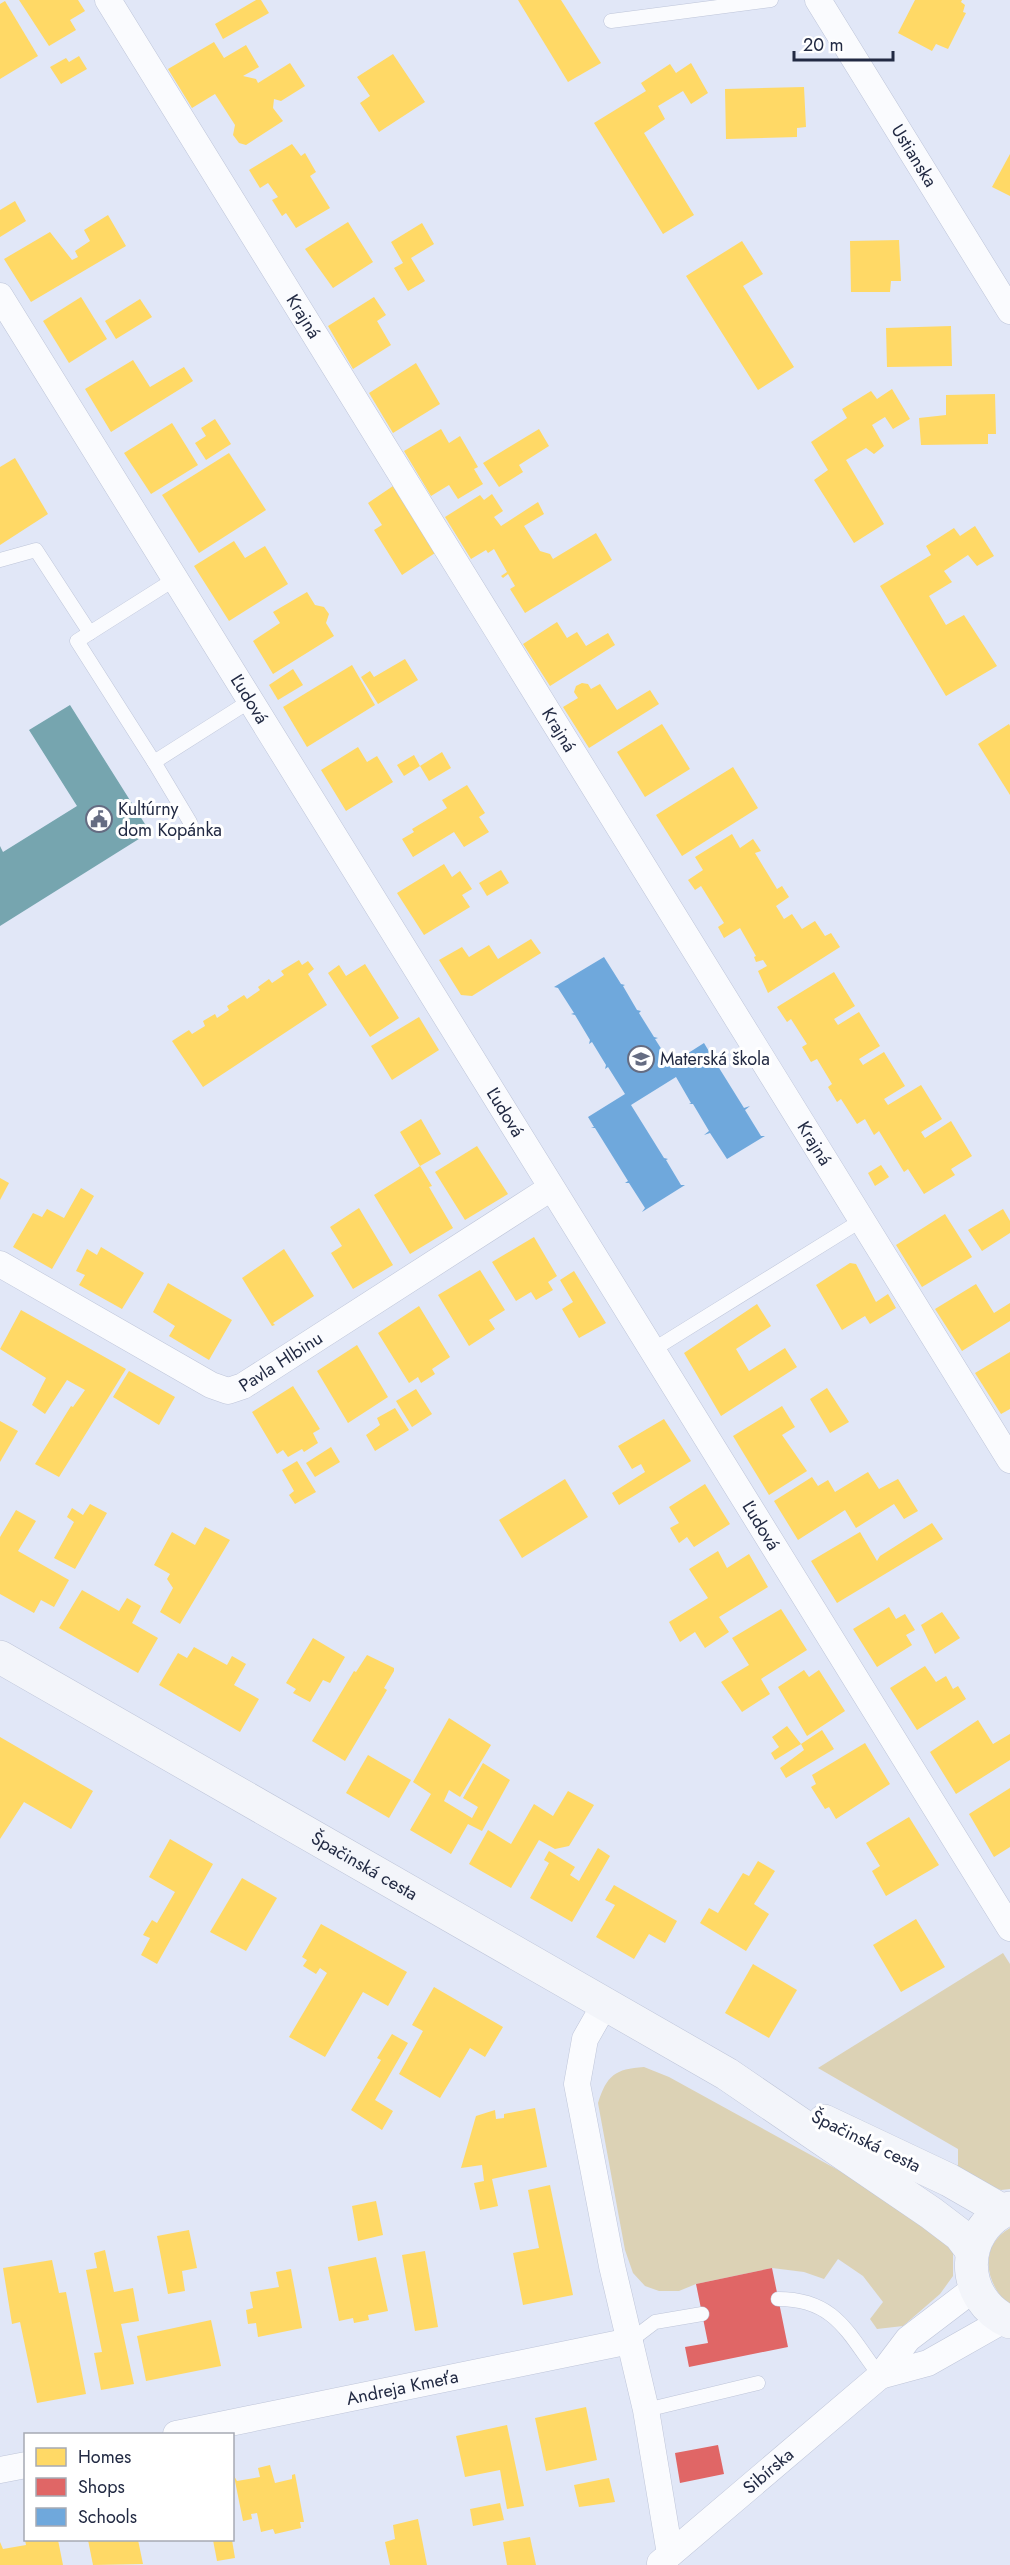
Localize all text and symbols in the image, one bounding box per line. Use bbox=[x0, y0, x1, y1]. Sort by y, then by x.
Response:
scale bar bbox=[794, 24, 893, 62]
text: 20 m bbox=[803, 32, 843, 58]
street label: Ustianska bbox=[885, 119, 943, 192]
street label: Krajná bbox=[280, 289, 327, 344]
street label: Ľudová bbox=[224, 669, 275, 729]
street label: Krajná bbox=[535, 703, 583, 757]
place label: Kultúrny dom Kopánka bbox=[118, 796, 222, 843]
public building icon: Kultúrny dom Kopánka bbox=[84, 804, 114, 834]
school or university icon: Materská škola bbox=[626, 1044, 656, 1074]
place label: Materská škola bbox=[660, 1046, 770, 1072]
street label: Ľudová bbox=[480, 1082, 530, 1142]
street label: Krajná bbox=[791, 1116, 838, 1171]
street label: Pavla Hlbinu bbox=[234, 1325, 328, 1398]
street label: Ľudová bbox=[736, 1496, 786, 1555]
street label: Špačinská cesta bbox=[306, 1825, 422, 1907]
street label: Špačinská cesta bbox=[807, 2103, 925, 2179]
street label: Andreja Kmeťa bbox=[344, 2363, 461, 2412]
legend bbox=[24, 2433, 234, 2541]
street label: Sibírska bbox=[737, 2442, 799, 2500]
text: Homes bbox=[78, 2444, 131, 2470]
text: Shops bbox=[78, 2474, 125, 2500]
text: Schools bbox=[78, 2504, 137, 2530]

